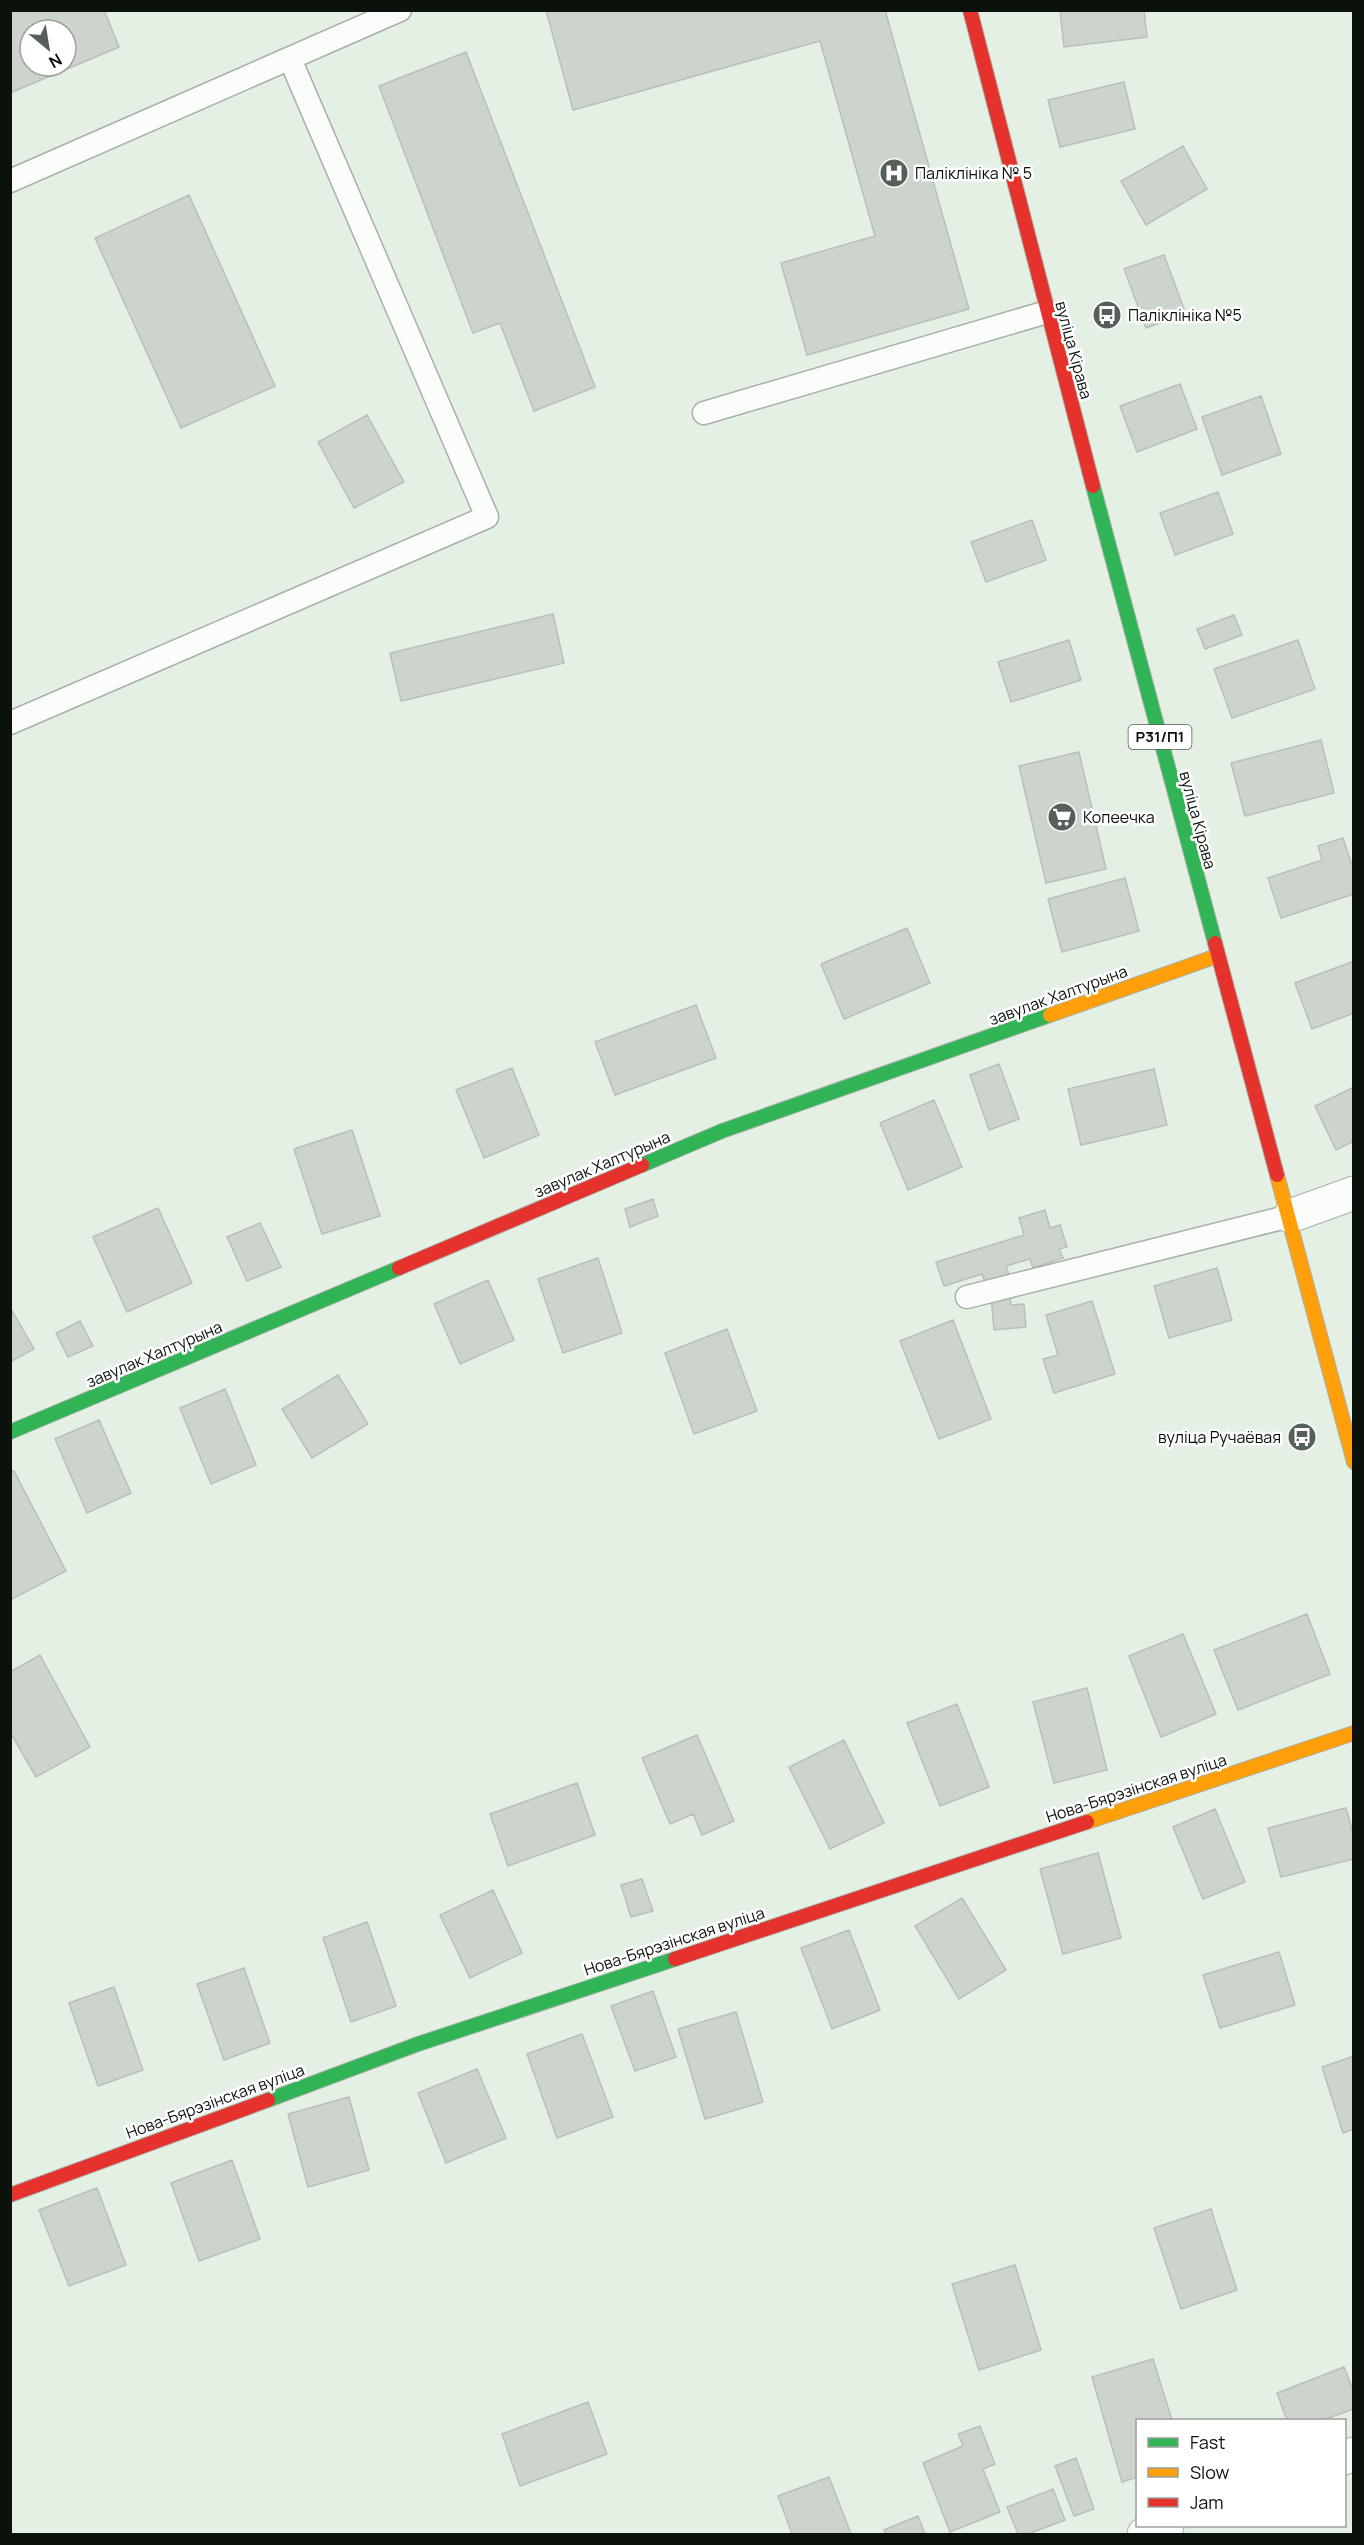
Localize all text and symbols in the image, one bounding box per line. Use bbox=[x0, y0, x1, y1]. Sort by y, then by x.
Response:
north arrow bbox=[18, 18, 78, 78]
text: N bbox=[45, 49, 66, 73]
hospital icon: Паліклініка № 5 bbox=[878, 157, 910, 189]
place label: Паліклініка № 5 bbox=[915, 162, 1032, 184]
street label: вуліца Кірава bbox=[1050, 299, 1098, 401]
bus stop icon: Паліклініка №5 bbox=[1091, 299, 1123, 331]
place label: Паліклініка №5 bbox=[1128, 304, 1242, 326]
road number: Р31/П1 bbox=[1128, 725, 1192, 749]
street label: вуліца Кірава bbox=[1174, 769, 1222, 871]
supermarket icon: Копеечка bbox=[1046, 801, 1078, 833]
place label: Копеечка bbox=[1083, 806, 1155, 828]
street label: завулак Халтурына bbox=[986, 960, 1130, 1030]
street label: завулак Халтурына bbox=[531, 1125, 673, 1203]
street label: завулак Халтурына bbox=[83, 1315, 225, 1393]
bus stop icon: вуліца Ручаёвая bbox=[1286, 1421, 1318, 1453]
place label: вуліца Ручаёвая bbox=[1158, 1426, 1281, 1448]
street label: Нова-Бярэзінская вуліца bbox=[1043, 1748, 1229, 1828]
street label: Нова-Бярэзінская вуліца bbox=[581, 1901, 767, 1981]
street label: Нова-Бярэзінская вуліца bbox=[123, 2058, 307, 2144]
legend bbox=[1136, 2419, 1346, 2527]
text: Fast bbox=[1190, 2430, 1225, 2454]
text: Slow bbox=[1190, 2460, 1230, 2484]
text: Jam bbox=[1190, 2490, 1224, 2514]

